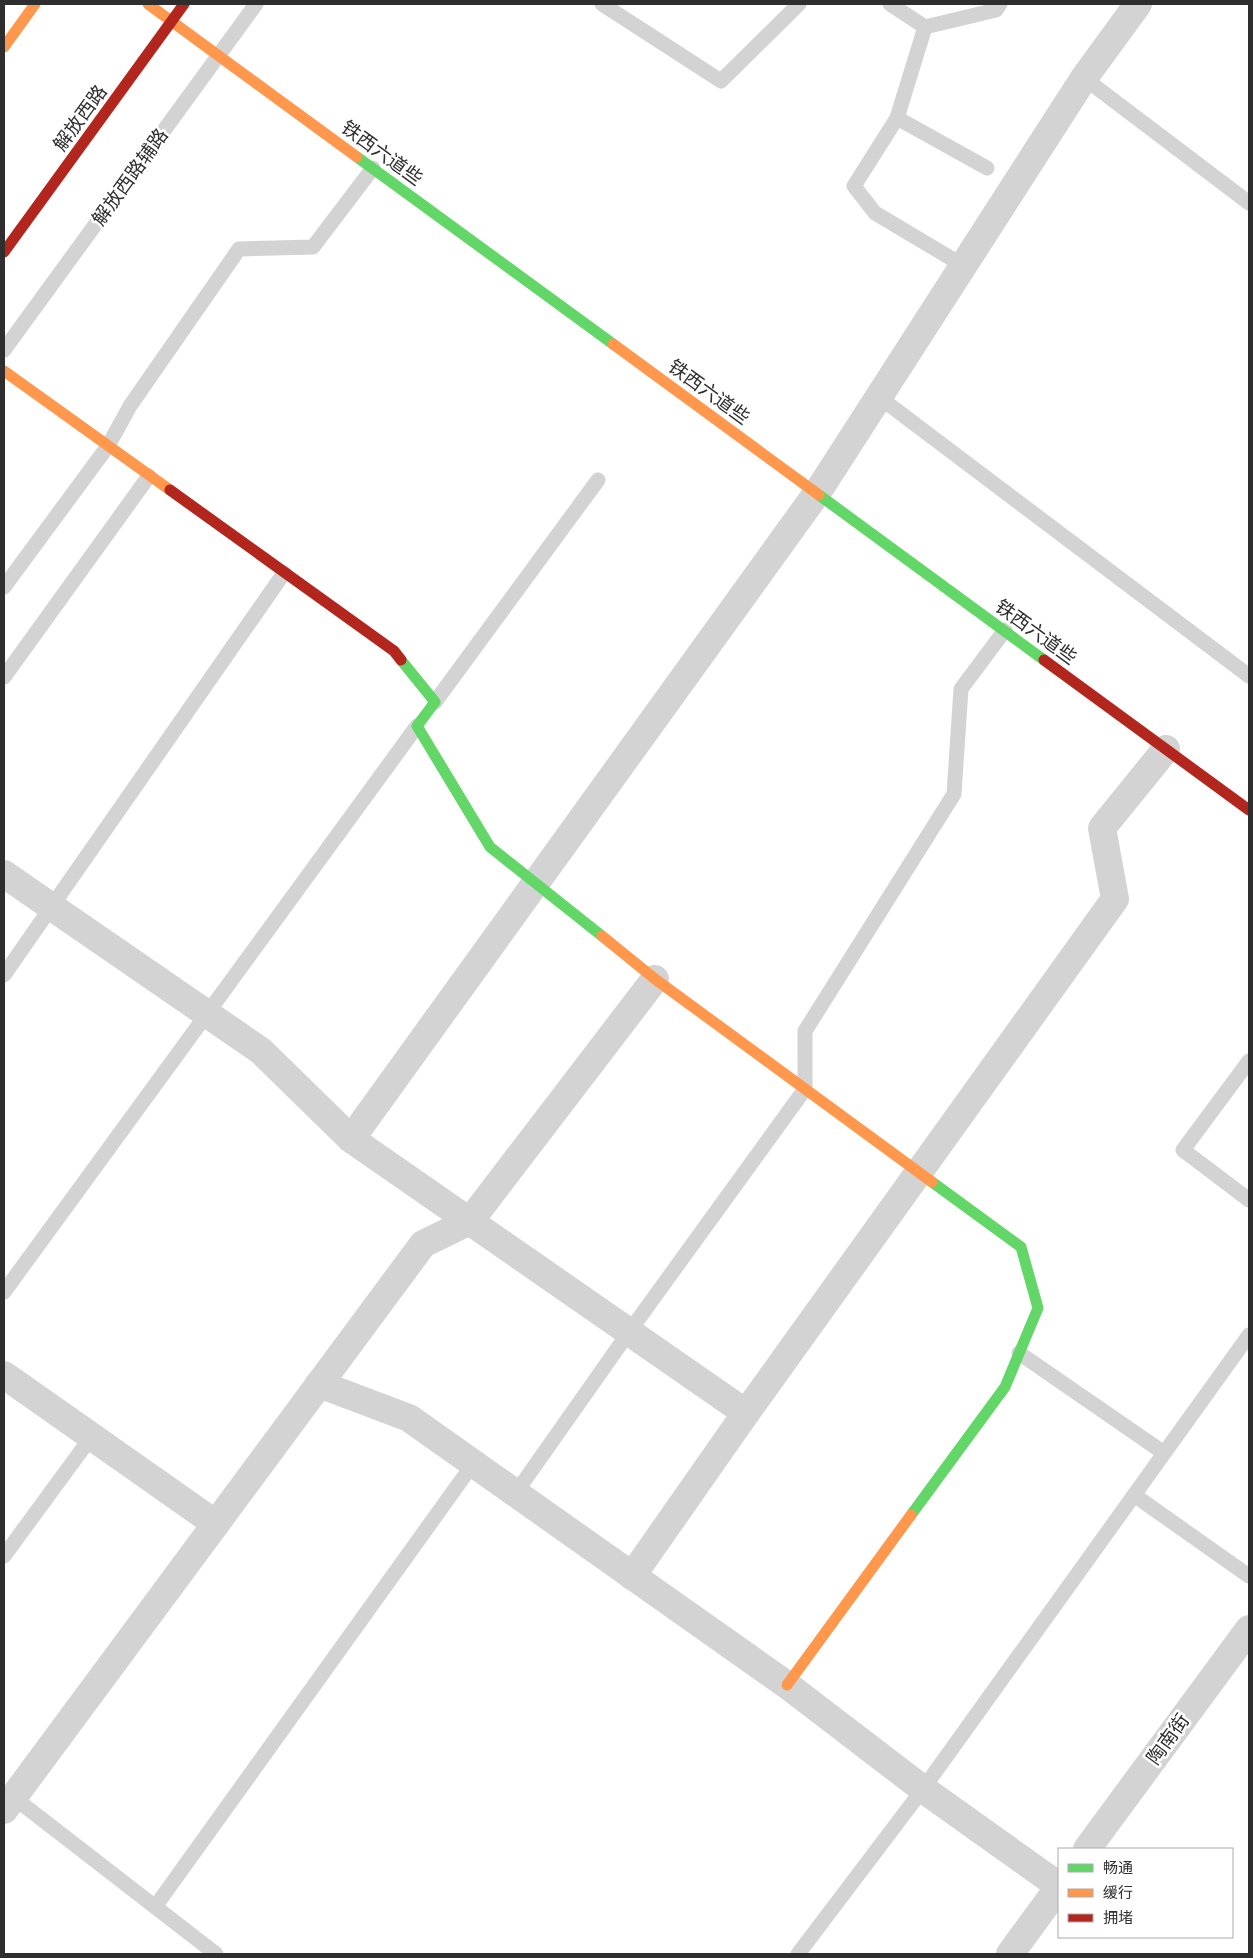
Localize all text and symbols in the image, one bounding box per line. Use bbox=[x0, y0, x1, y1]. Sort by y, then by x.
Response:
street label: 解放西路 bbox=[48, 80, 112, 156]
street label: 铁西六道些 bbox=[337, 116, 427, 190]
street label: 解放西路辅路 bbox=[87, 124, 173, 230]
street label: 铁西六道些 bbox=[664, 355, 754, 429]
street label: 铁西六道些 bbox=[991, 595, 1081, 669]
street label: 陶南街 bbox=[1142, 1709, 1194, 1769]
legend bbox=[1058, 1848, 1233, 1938]
text: 畅通 bbox=[1103, 1859, 1133, 1877]
text: 缓行 bbox=[1103, 1884, 1133, 1902]
text: 拥堵 bbox=[1103, 1909, 1133, 1927]

